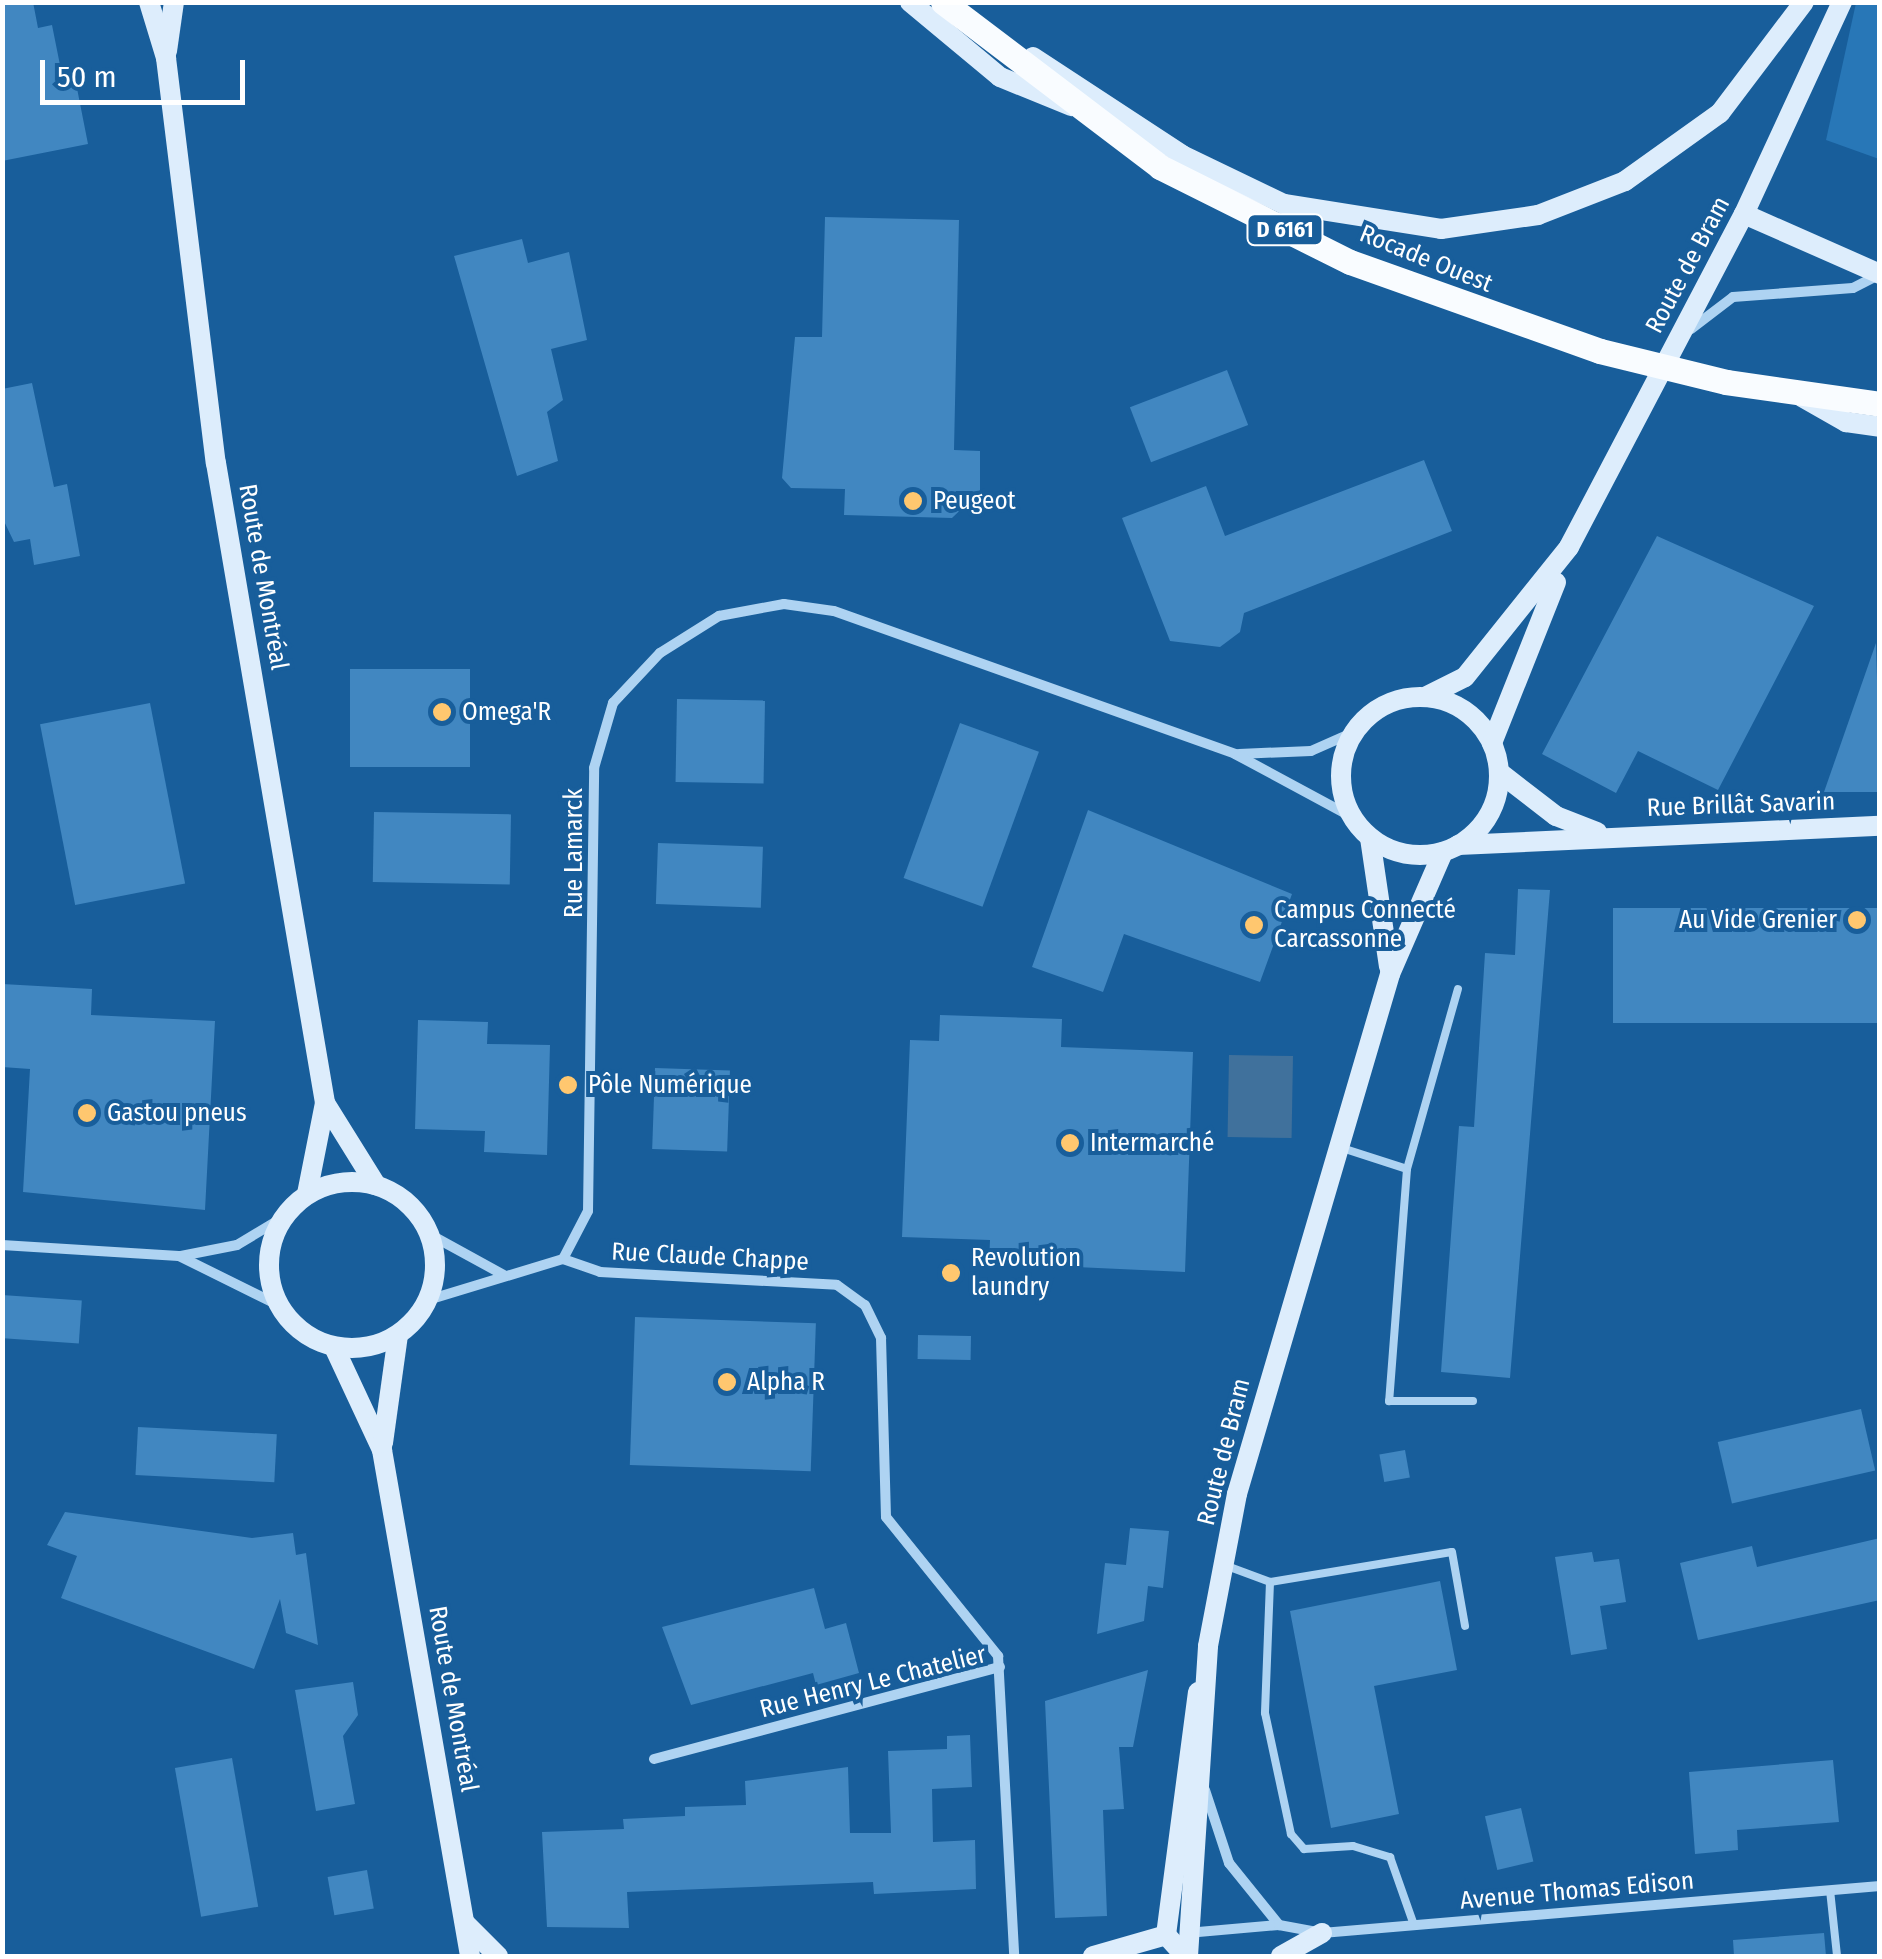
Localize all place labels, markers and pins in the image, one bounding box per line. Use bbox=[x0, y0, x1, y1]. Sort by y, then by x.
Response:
place label: Peugeot bbox=[933, 486, 1016, 516]
marker: Peugeot bbox=[902, 490, 924, 512]
place label: Omega'R bbox=[462, 697, 551, 727]
marker: Omega'R bbox=[431, 701, 453, 723]
place label: Campus Connecté Carcassonne bbox=[1274, 896, 1456, 955]
place label: Au Vide Grenier bbox=[1679, 905, 1837, 935]
marker: Au Vide Grenier bbox=[1846, 909, 1868, 931]
marker: Campus Connecté Carcassonne bbox=[1243, 914, 1265, 936]
place label: Pôle Numérique bbox=[588, 1070, 752, 1100]
marker: Pôle Numérique bbox=[557, 1074, 579, 1096]
place label: Gastou pneus bbox=[107, 1098, 247, 1128]
marker: Gastou pneus bbox=[76, 1102, 98, 1124]
place label: Intermarché bbox=[1090, 1128, 1214, 1158]
marker: Intermarché bbox=[1059, 1132, 1081, 1154]
place label: Revolution laundry bbox=[971, 1244, 1081, 1303]
marker: Revolution laundry bbox=[940, 1262, 962, 1284]
place label: Alpha R bbox=[747, 1367, 825, 1397]
marker: Alpha R bbox=[716, 1371, 738, 1393]

